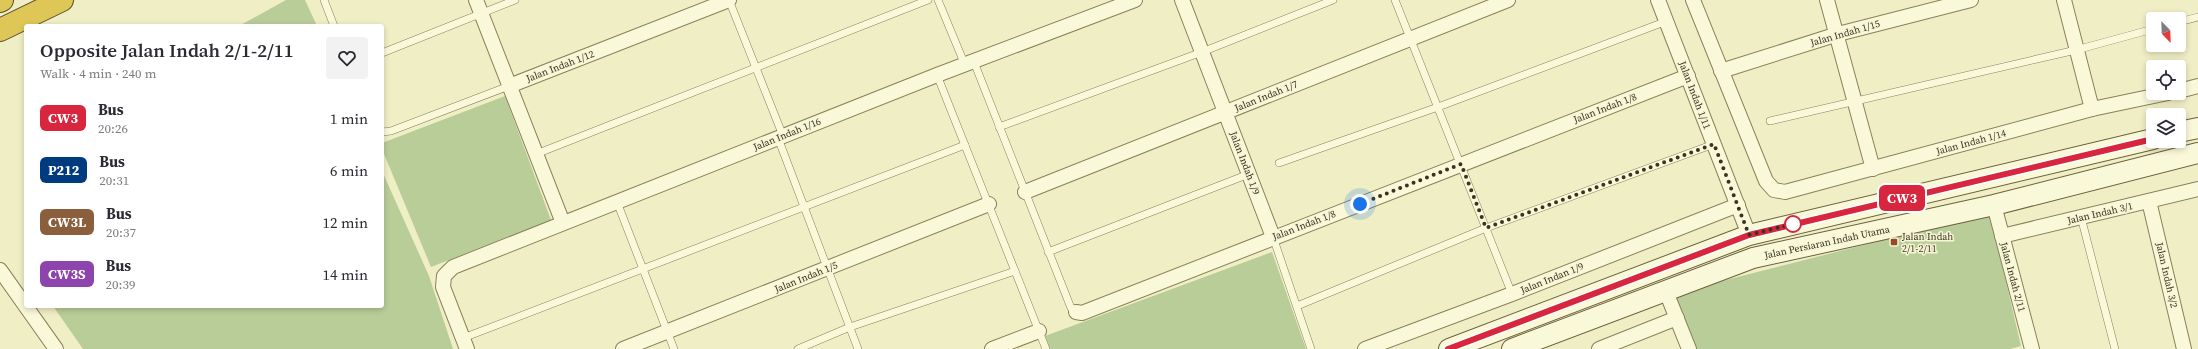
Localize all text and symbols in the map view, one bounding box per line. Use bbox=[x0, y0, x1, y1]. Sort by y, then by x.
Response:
north arrow bbox=[2146, 12, 2186, 52]
map controls bbox=[2146, 12, 2186, 148]
street label: Jalan Indah 1/15 bbox=[1808, 17, 1881, 49]
text: Opposite Jalan Indah 2/1-2/11 bbox=[40, 37, 294, 63]
button: heart bbox=[326, 37, 368, 79]
street label: Jalan Indah 1/12 bbox=[523, 47, 596, 85]
street label: Jalan Indah 1/11 bbox=[1676, 58, 1714, 131]
button: locate bbox=[2146, 60, 2186, 100]
text: Walk · 4 min · 240 m bbox=[40, 65, 156, 82]
street label: Jalan Indah 1/7 bbox=[1232, 77, 1299, 115]
street label: Jalan Indah 1/8 bbox=[1570, 90, 1639, 126]
text: Bus bbox=[98, 99, 124, 120]
text: CW3 bbox=[48, 108, 78, 128]
text: 1 min bbox=[330, 108, 368, 129]
button: layers bbox=[2146, 108, 2186, 148]
street label: Jalan Indah 1/16 bbox=[750, 114, 823, 154]
text: 20:26 bbox=[98, 120, 128, 137]
street label: Jalan Indah 1/14 bbox=[1934, 126, 2007, 158]
street label: Jalan Indah 1/9 bbox=[1227, 128, 1263, 197]
text: Bus bbox=[99, 151, 125, 172]
text: P212 bbox=[48, 160, 79, 180]
text: 6 min bbox=[330, 160, 368, 181]
text: 20:31 bbox=[99, 172, 129, 189]
line badge: CW3 bbox=[1879, 185, 1925, 211]
text: CW3 bbox=[1887, 188, 1917, 208]
your location bbox=[1350, 194, 1370, 214]
street label: Jalan Indah 3/1 bbox=[2065, 199, 2134, 227]
text: Bus bbox=[106, 203, 132, 224]
street label: Jalan Indah 1/8 bbox=[1269, 207, 1338, 243]
text: CW3L bbox=[48, 212, 86, 232]
text: 12 min bbox=[322, 212, 368, 233]
unlabelled marker bbox=[1784, 215, 1802, 233]
street label: Jalan Persiaran Indah Utama bbox=[1762, 222, 1892, 262]
text: 20:37 bbox=[106, 224, 136, 241]
place label: Jalan Indah 2/1-2/11 bbox=[1901, 230, 1953, 255]
marker: Jalan Indah 2/1-2/11 bbox=[1889, 237, 1899, 247]
street label: Jalan Indah 2/11 bbox=[1997, 240, 2029, 313]
street label: Jalan Indah 3/2 bbox=[2153, 240, 2181, 309]
text: Bus bbox=[106, 255, 131, 276]
street label: Jalan Indah 1/5 bbox=[772, 258, 839, 296]
street label: Jalan Indan 1/9 bbox=[1518, 259, 1585, 297]
text: CW3S bbox=[48, 264, 86, 284]
text: 14 min bbox=[322, 264, 368, 285]
text: 20:39 bbox=[106, 276, 135, 293]

